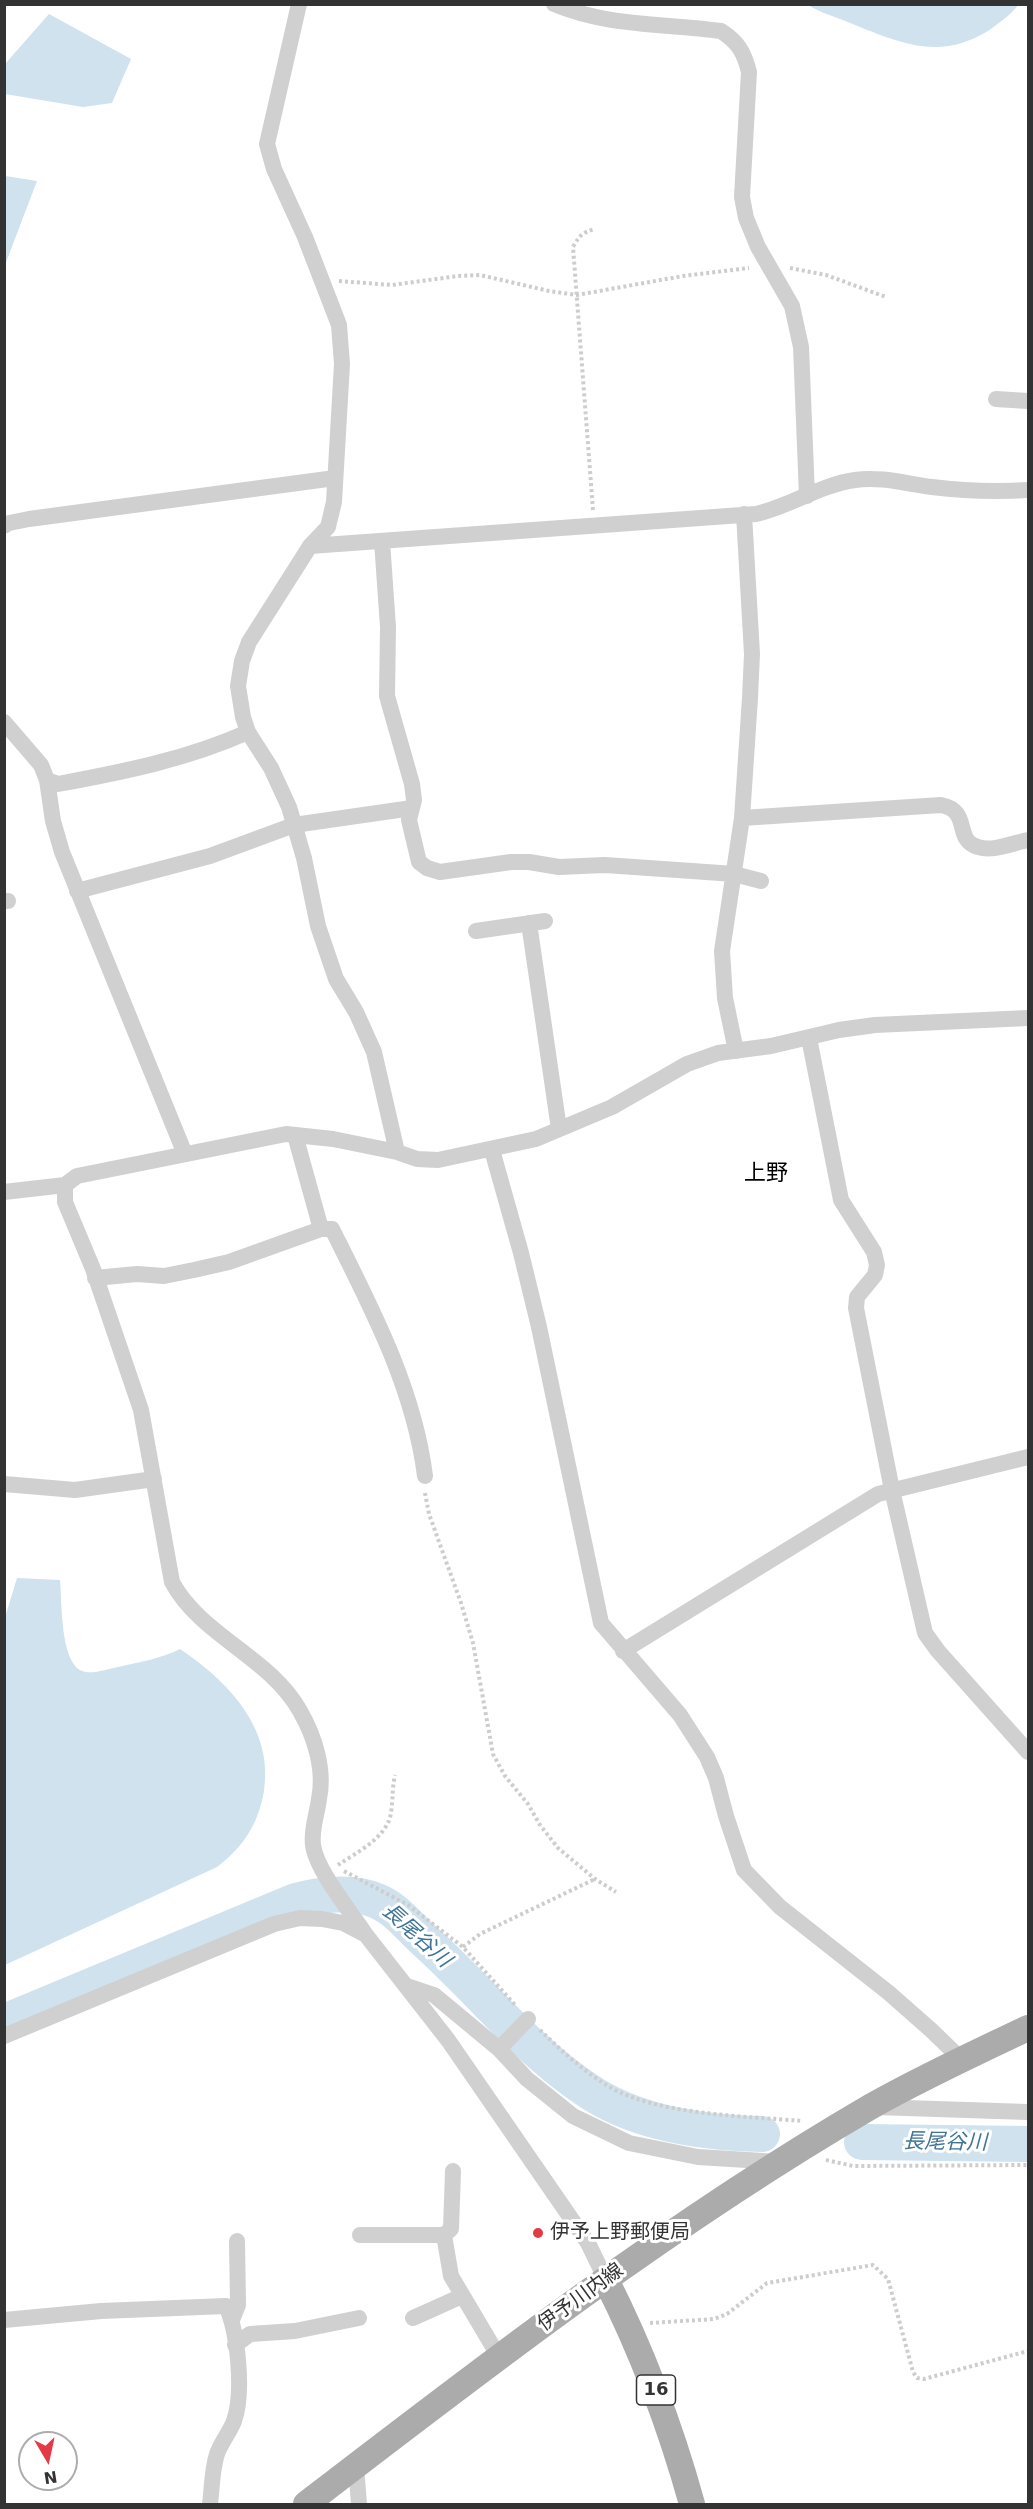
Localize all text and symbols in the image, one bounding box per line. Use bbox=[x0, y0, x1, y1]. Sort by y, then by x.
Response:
district label: 上野 bbox=[744, 1161, 788, 1187]
water label: 長尾谷川 bbox=[376, 1899, 456, 1973]
water label: 長尾谷川 bbox=[903, 2130, 987, 2156]
place label: 伊予上野郵便局 bbox=[550, 2221, 690, 2245]
marker: 伊予上野郵便局 bbox=[531, 2226, 545, 2240]
street label: 伊予川内線 bbox=[533, 2259, 629, 2337]
road number: 16 bbox=[636, 2375, 676, 2405]
north arrow bbox=[18, 2431, 78, 2491]
text: N bbox=[42, 2467, 59, 2488]

